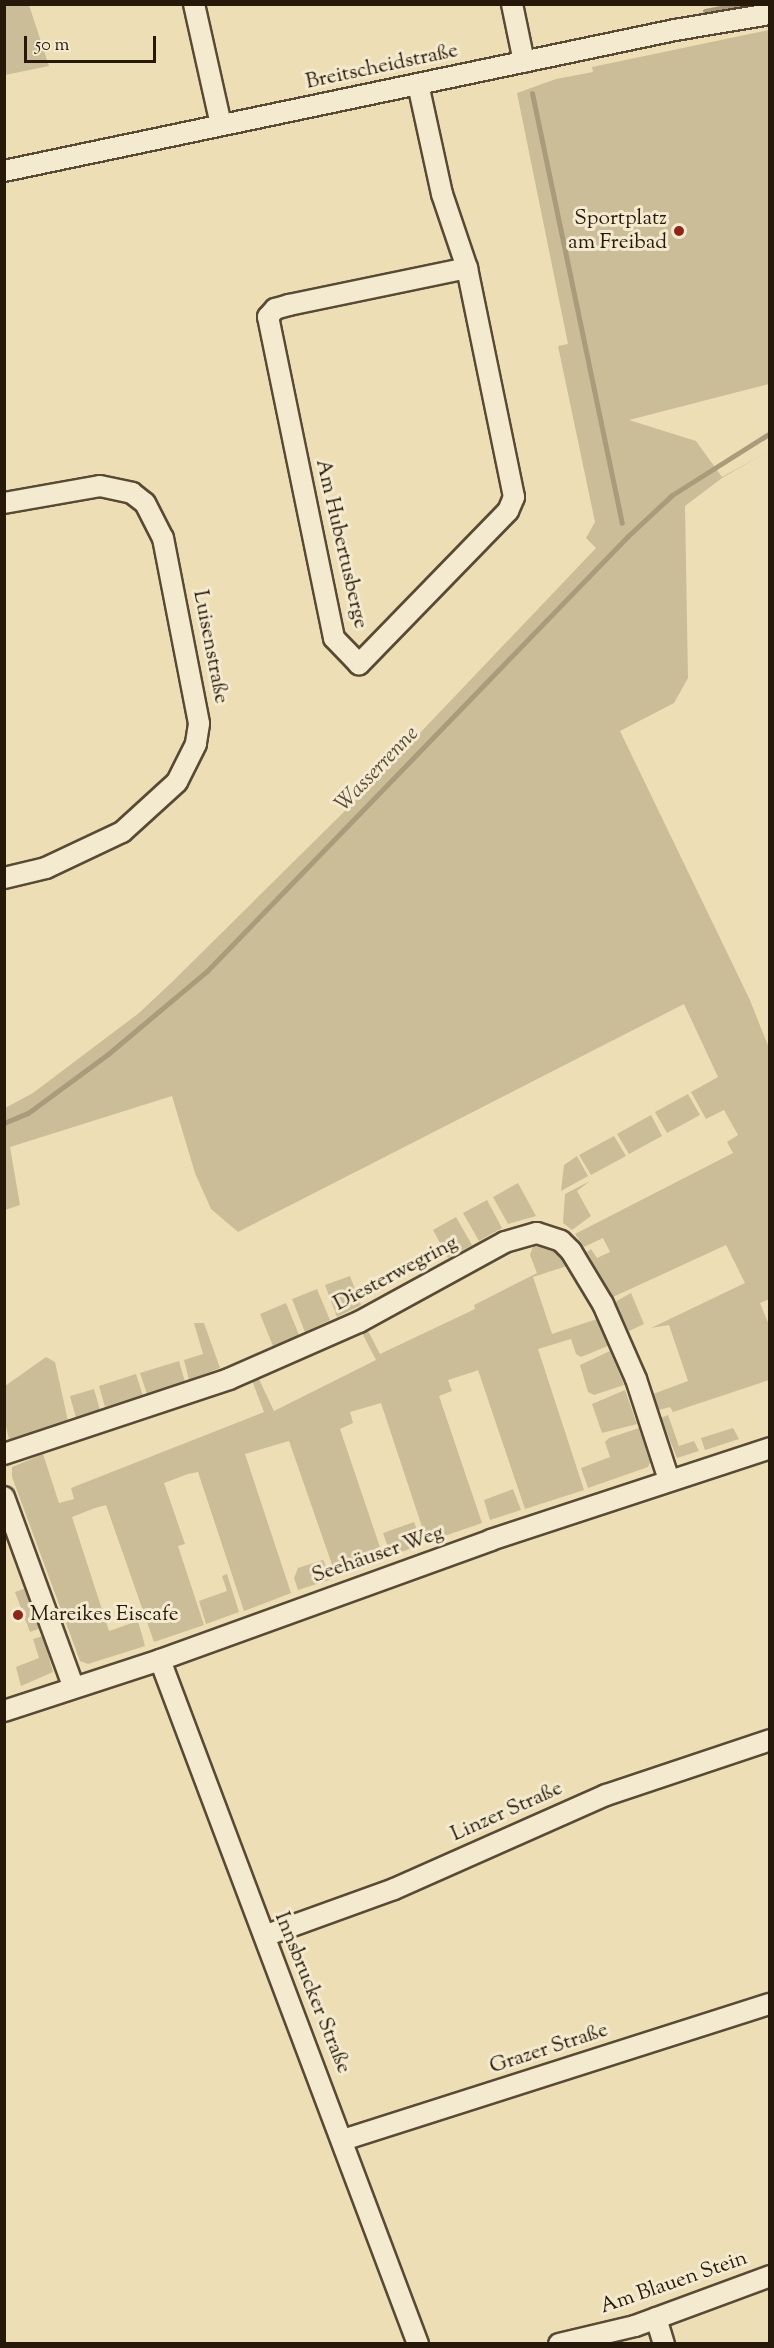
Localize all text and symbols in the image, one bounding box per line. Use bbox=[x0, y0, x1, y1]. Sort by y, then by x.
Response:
scale bar bbox=[27, 24, 159, 62]
text: 50 m bbox=[35, 33, 69, 59]
street label: Breitscheidstraße bbox=[304, 39, 460, 95]
place label: Sportplatz am Freibad bbox=[568, 206, 667, 256]
marker: Sportplatz am Freibad bbox=[672, 224, 686, 238]
street label: Am Hubertusberge bbox=[309, 457, 373, 631]
street label: Luisenstraße bbox=[187, 588, 233, 706]
water label: Wasserrenne bbox=[331, 722, 425, 818]
street label: Diesterwegring bbox=[330, 1231, 462, 1317]
street label: Seehäuser Weg bbox=[309, 1521, 447, 1589]
place label: Mareikes Eiscafe bbox=[30, 1602, 179, 1628]
marker: Mareikes Eiscafe bbox=[11, 1608, 25, 1622]
street label: Linzer Straße bbox=[447, 1776, 567, 1848]
street label: Innsbrucker Straße bbox=[268, 1909, 356, 2077]
street label: Grazer Straße bbox=[487, 2018, 611, 2080]
street label: Am Blauen Stein bbox=[597, 2246, 751, 2320]

